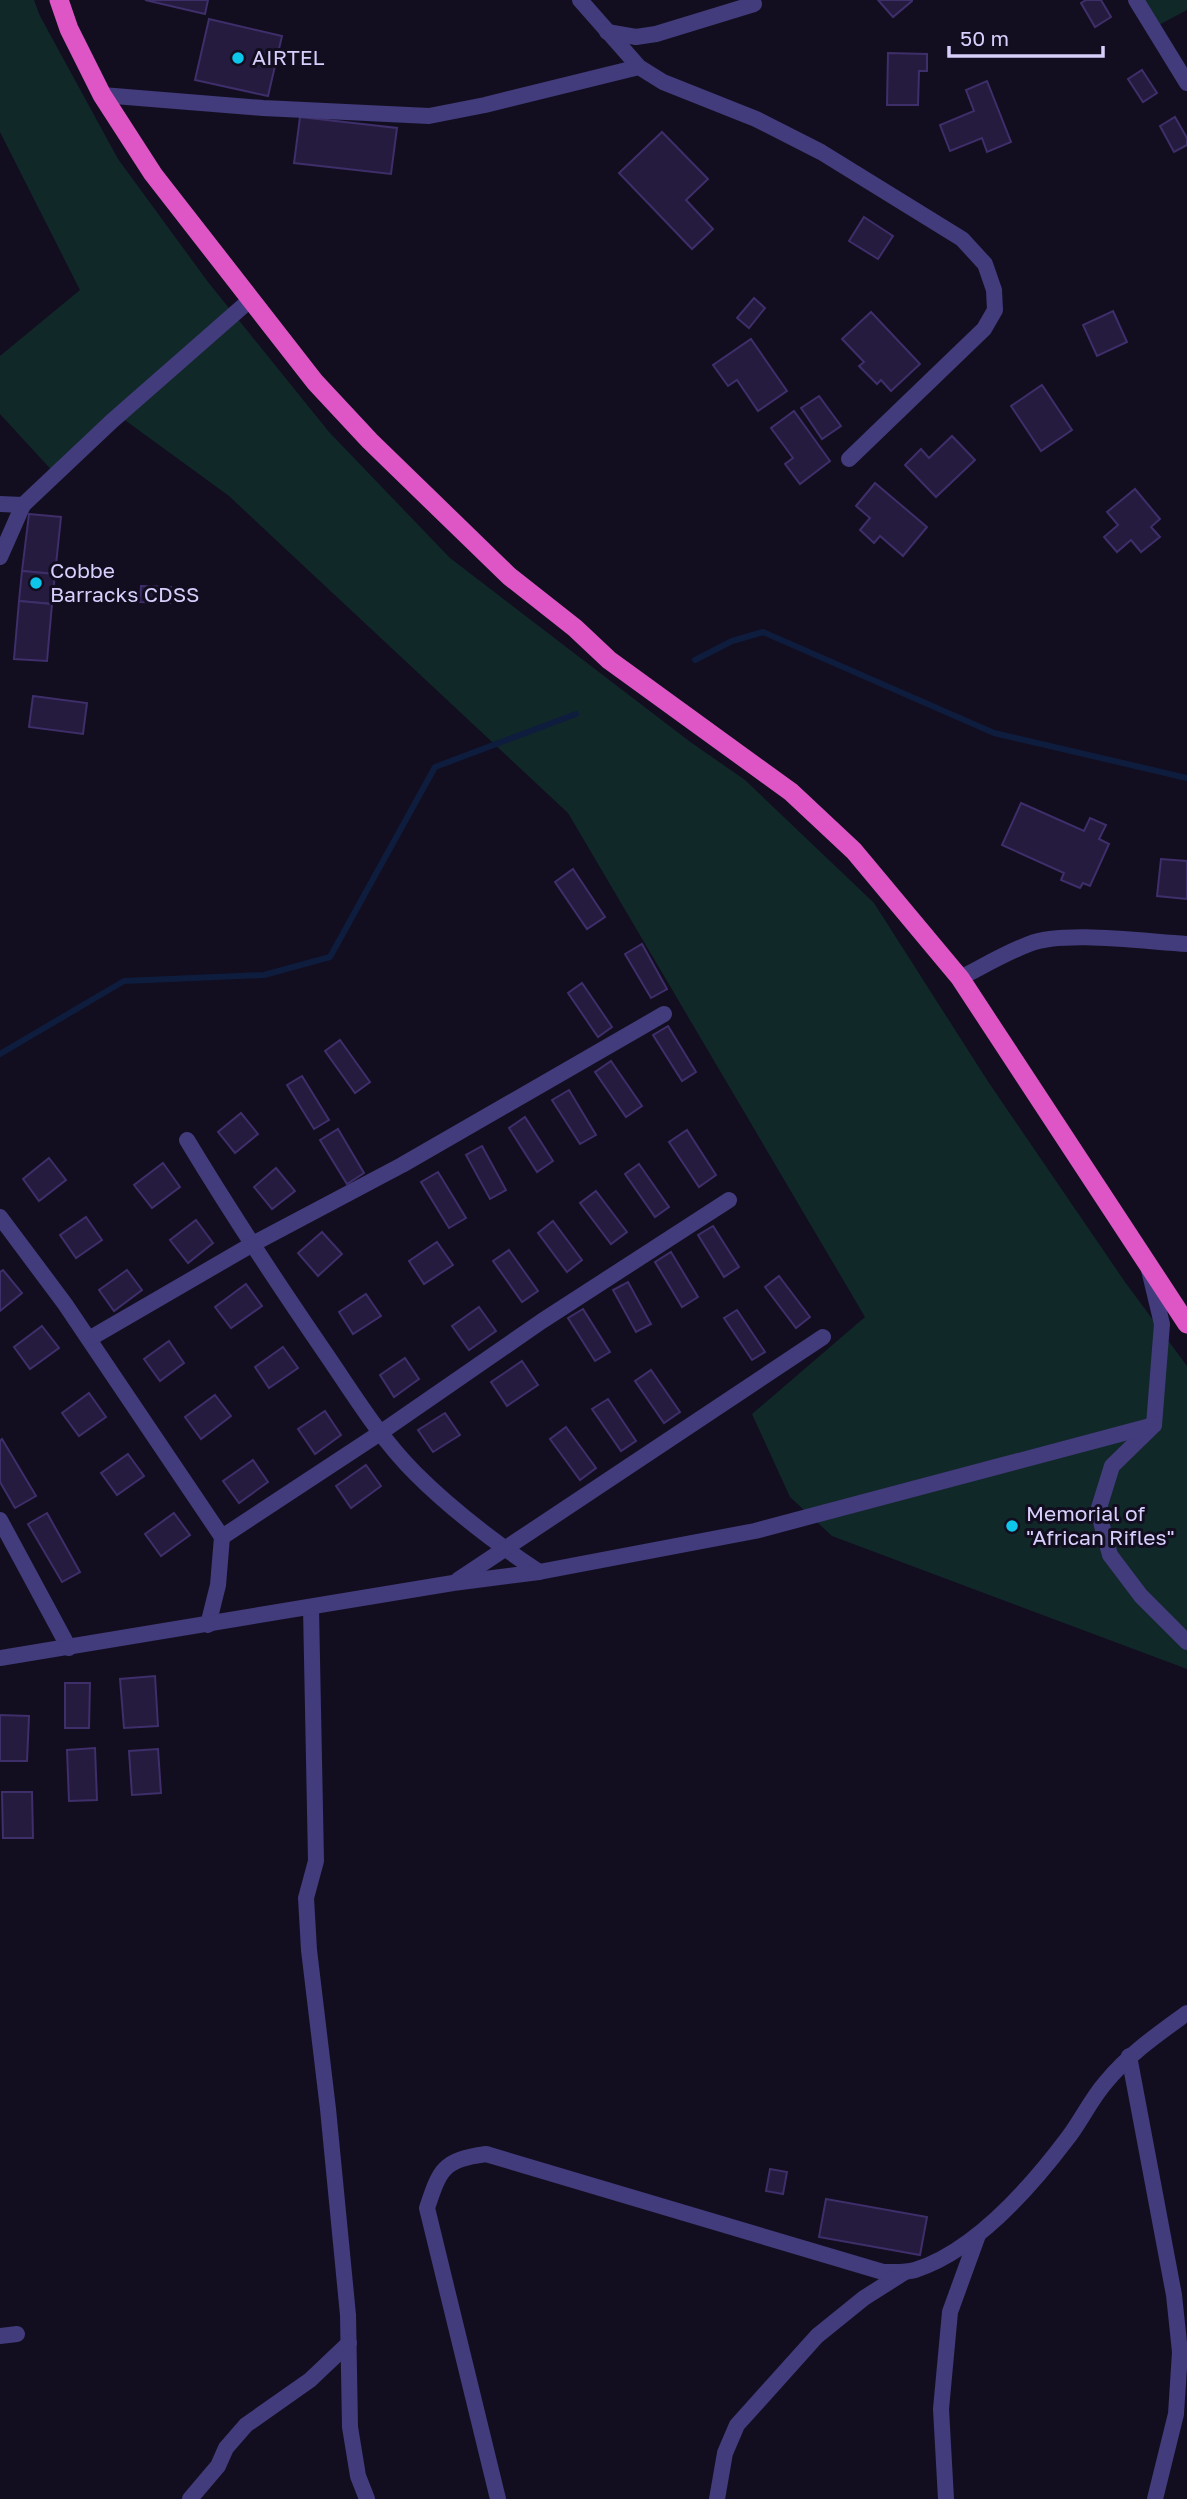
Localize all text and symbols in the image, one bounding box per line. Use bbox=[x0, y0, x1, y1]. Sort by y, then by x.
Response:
scale bar bbox=[949, 14, 1103, 58]
text: 50 m bbox=[960, 25, 1009, 51]
place label: AIRTEL bbox=[252, 44, 325, 70]
marker: AIRTEL bbox=[230, 50, 246, 66]
place label: Cobbe Barracks CDSS bbox=[50, 557, 200, 607]
marker: Cobbe Barracks CDSS bbox=[28, 575, 44, 591]
place label: Memorial of "African Rifles" bbox=[1026, 1500, 1175, 1550]
marker: Memorial of "African Rifles" bbox=[1004, 1518, 1020, 1534]

